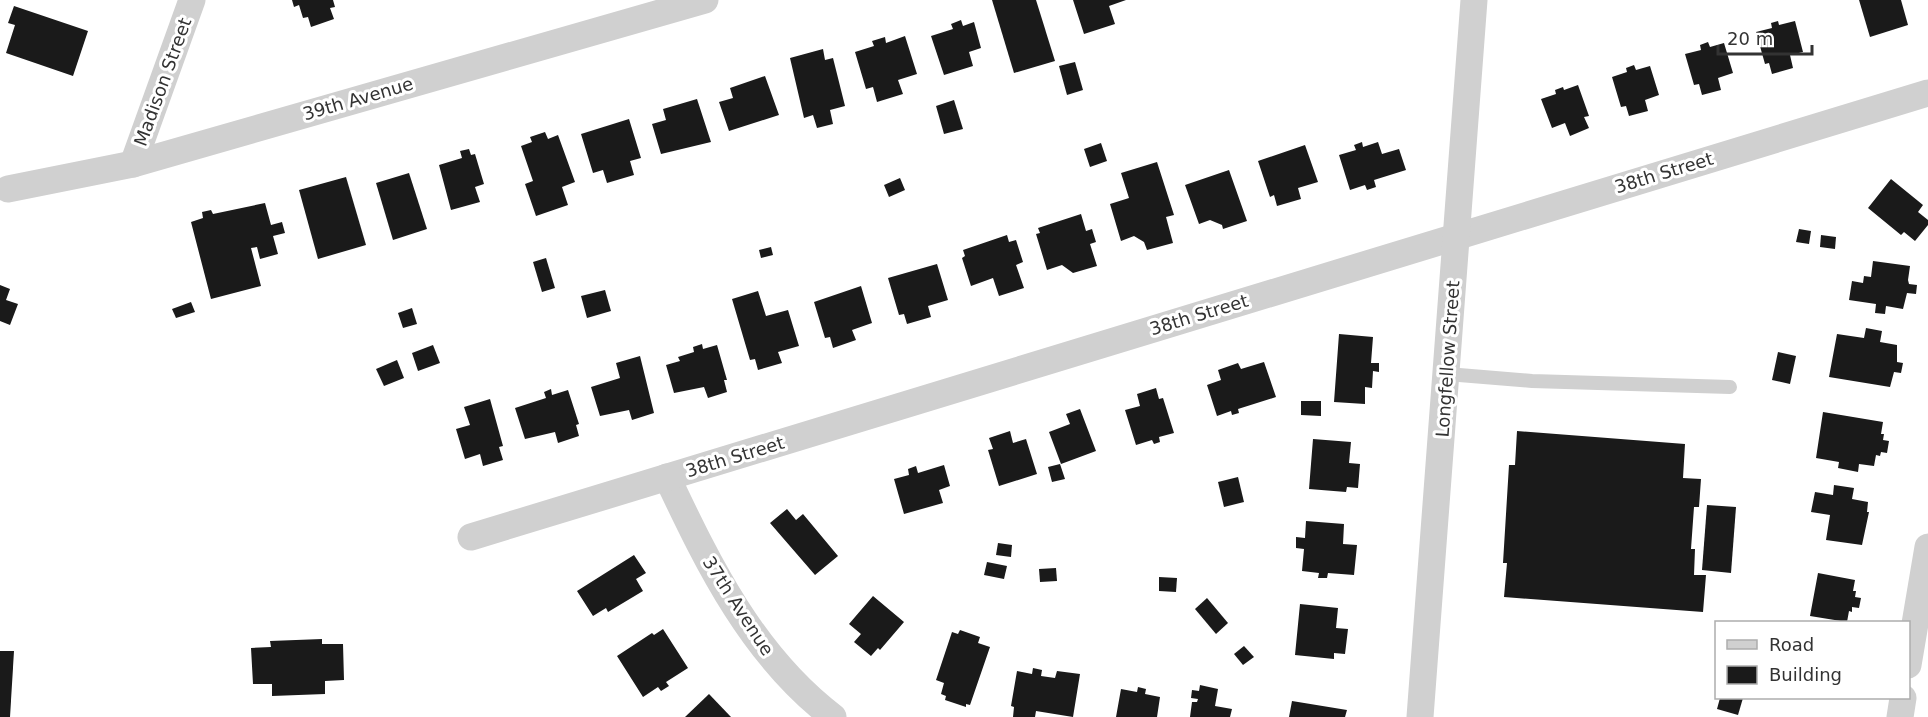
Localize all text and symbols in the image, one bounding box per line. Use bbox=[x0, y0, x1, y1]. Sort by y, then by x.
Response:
street label: Madison Street bbox=[130, 15, 196, 149]
scale bar bbox=[1718, 18, 1812, 56]
text: 20 m bbox=[1727, 28, 1773, 49]
street label: 39th Avenue bbox=[300, 73, 416, 124]
street label: 38th Street bbox=[1612, 148, 1716, 197]
street label: Longfellow Street bbox=[1432, 280, 1463, 438]
street label: 38th Street bbox=[1147, 290, 1251, 339]
street label: 38th Street bbox=[683, 432, 787, 481]
street label: 37th Avenue bbox=[699, 552, 778, 659]
legend bbox=[1715, 621, 1910, 699]
text: Road bbox=[1769, 634, 1814, 655]
text: Building bbox=[1769, 664, 1842, 685]

